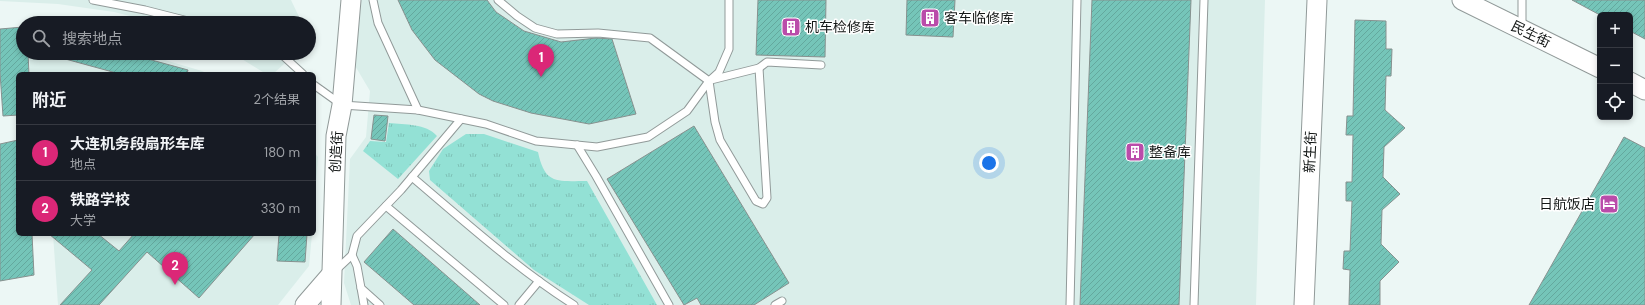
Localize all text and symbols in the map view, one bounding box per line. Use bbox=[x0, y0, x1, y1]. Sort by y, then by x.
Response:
building icon: 客车临修库 bbox=[919, 7, 941, 29]
place label: 客车临修库 bbox=[944, 9, 1014, 27]
map controls bbox=[1597, 12, 1633, 120]
button: + bbox=[1597, 12, 1633, 48]
search box bbox=[16, 16, 316, 60]
building icon: 机车检修库 bbox=[780, 16, 802, 38]
street label: 民生街 bbox=[1508, 17, 1554, 51]
place label: 机车检修库 bbox=[805, 18, 875, 36]
icon: search bbox=[30, 27, 52, 49]
text: 搜索地点 bbox=[62, 29, 122, 49]
pin: 1 bbox=[528, 44, 554, 77]
button: − bbox=[1597, 48, 1633, 84]
button: locate bbox=[1597, 84, 1633, 120]
text: 附近 bbox=[32, 89, 66, 111]
text: 2个结果 bbox=[254, 91, 300, 108]
street label: 创造街 bbox=[326, 130, 346, 174]
street label: 新生街 bbox=[1300, 131, 1320, 173]
text: 大连机务段扇形车库 bbox=[70, 134, 205, 154]
building icon: 整备库 bbox=[1124, 141, 1146, 163]
place label: 整备库 bbox=[1149, 143, 1191, 161]
text: 1 bbox=[43, 144, 47, 161]
text: 180 m bbox=[264, 144, 300, 161]
your location bbox=[979, 153, 999, 173]
text: 地点 bbox=[70, 156, 96, 173]
text: 铁路学校 bbox=[70, 190, 130, 210]
hotel icon: 日航饭店 bbox=[1598, 193, 1620, 215]
place label: 日航饭店 bbox=[1539, 195, 1595, 213]
text: 2 bbox=[41, 200, 49, 217]
text: 330 m bbox=[261, 200, 300, 217]
text: 大学 bbox=[70, 212, 96, 229]
pin: 2 bbox=[162, 252, 188, 285]

